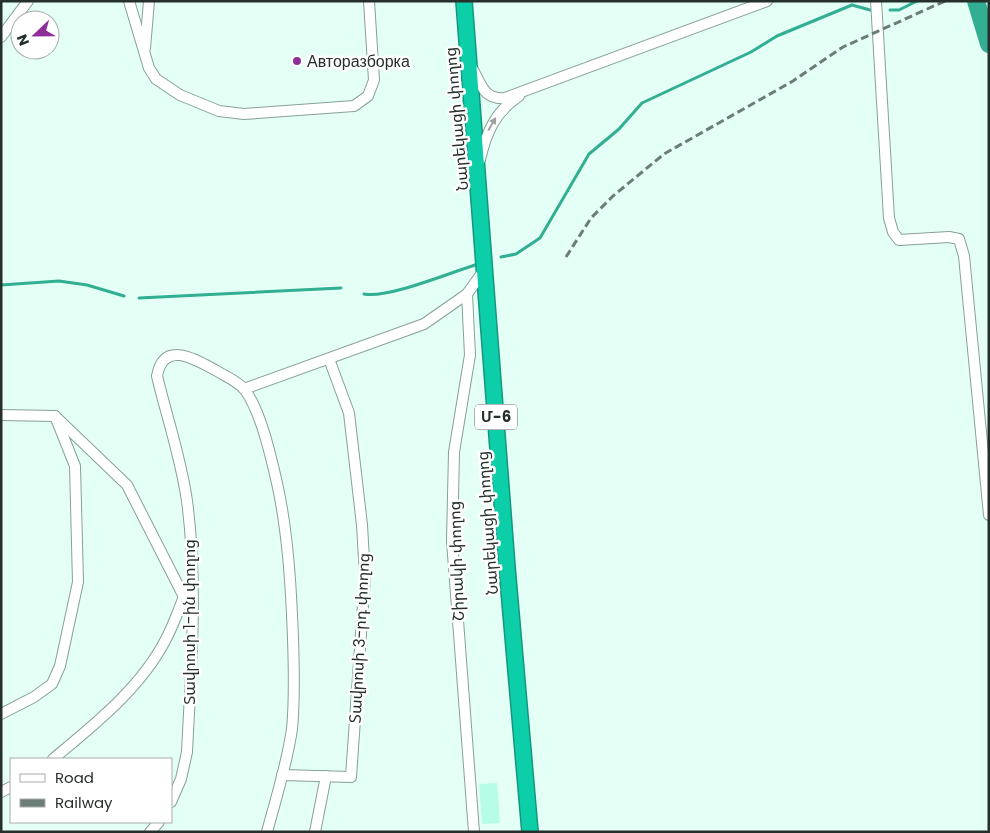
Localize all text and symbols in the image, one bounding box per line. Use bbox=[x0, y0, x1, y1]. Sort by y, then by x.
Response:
north arrow bbox=[10, 10, 60, 60]
text: N bbox=[12, 31, 34, 48]
street label: Նարեկացի փողոց bbox=[439, 46, 474, 192]
place label: Авторазборка bbox=[307, 50, 410, 73]
marker: Авторазборка bbox=[291, 55, 303, 67]
one-way arrow bbox=[488, 118, 497, 131]
road number: Մ-6 bbox=[475, 404, 517, 430]
street label: Նարեկացի փողոց bbox=[471, 450, 504, 596]
street label: Շիրակի փողոց bbox=[443, 500, 470, 622]
street label: Տավրոսի 1-ին փողոց bbox=[178, 539, 201, 705]
street label: Տավրոսի 3-րդ փողոց bbox=[344, 552, 375, 724]
legend bbox=[10, 758, 172, 823]
text: Road bbox=[55, 767, 94, 788]
text: Railway bbox=[55, 792, 113, 813]

